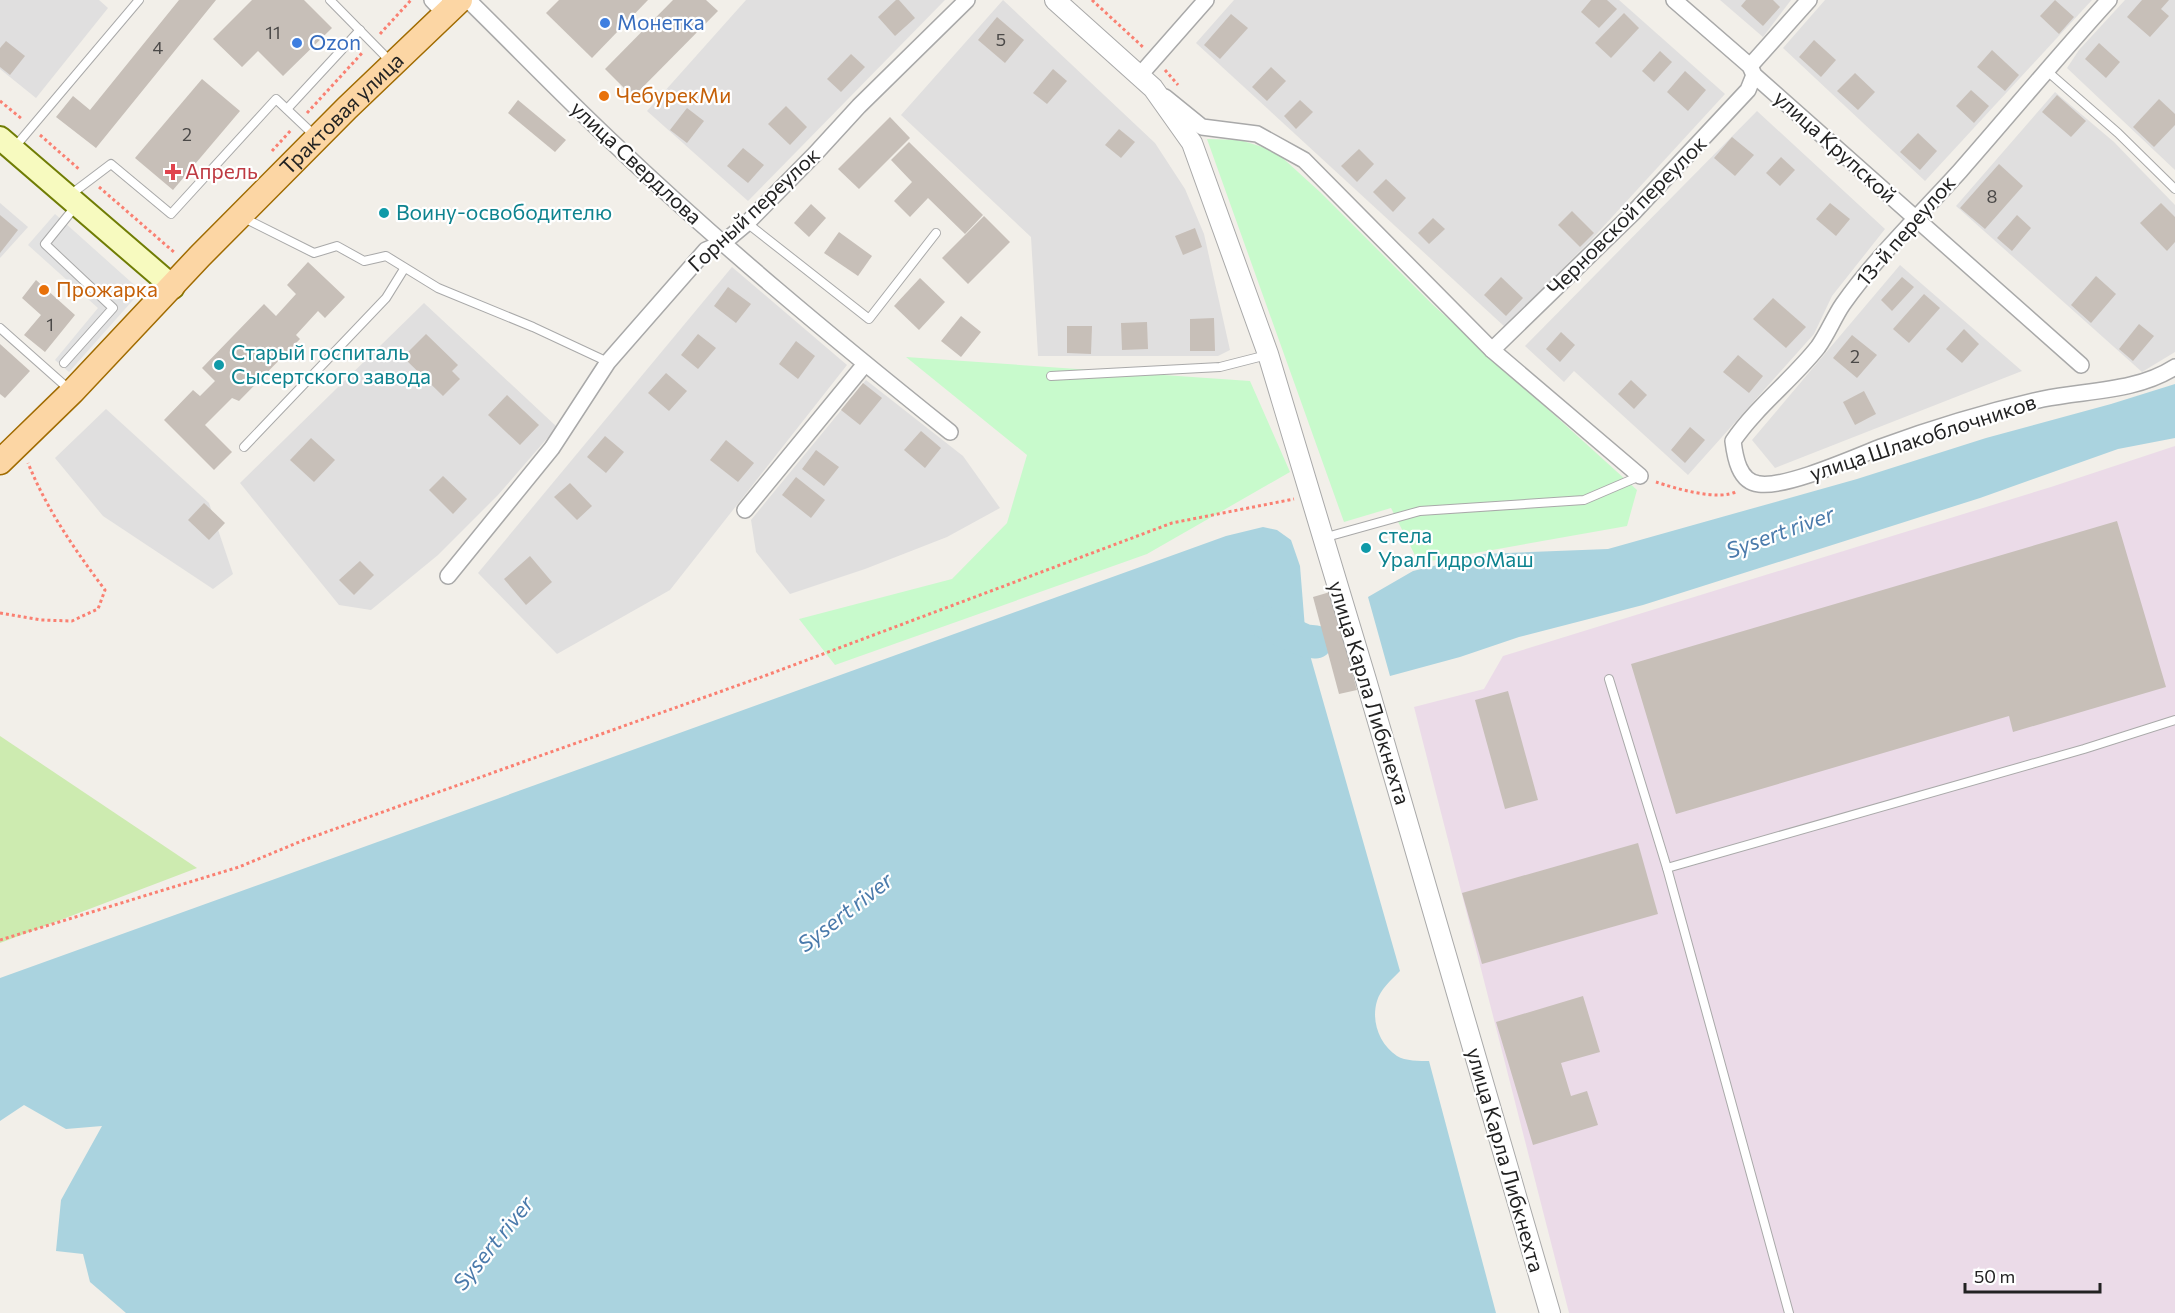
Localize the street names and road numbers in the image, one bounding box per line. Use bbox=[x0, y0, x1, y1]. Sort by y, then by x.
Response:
street label: Трактовая улица bbox=[274, 47, 408, 179]
street label: улица Крупской bbox=[1770, 84, 1902, 207]
street label: улица Свердлова bbox=[566, 95, 708, 229]
street label: Черновской переулок bbox=[1541, 130, 1711, 300]
street label: Горный переулок bbox=[682, 142, 824, 276]
street label: 13-й переулок bbox=[1850, 170, 1960, 290]
street label: улица Шлакоблочников bbox=[1806, 388, 2039, 485]
street label: улица Карла Либкнехта bbox=[1324, 578, 1416, 807]
street label: улица Карла Либкнехта bbox=[1462, 1044, 1551, 1275]

